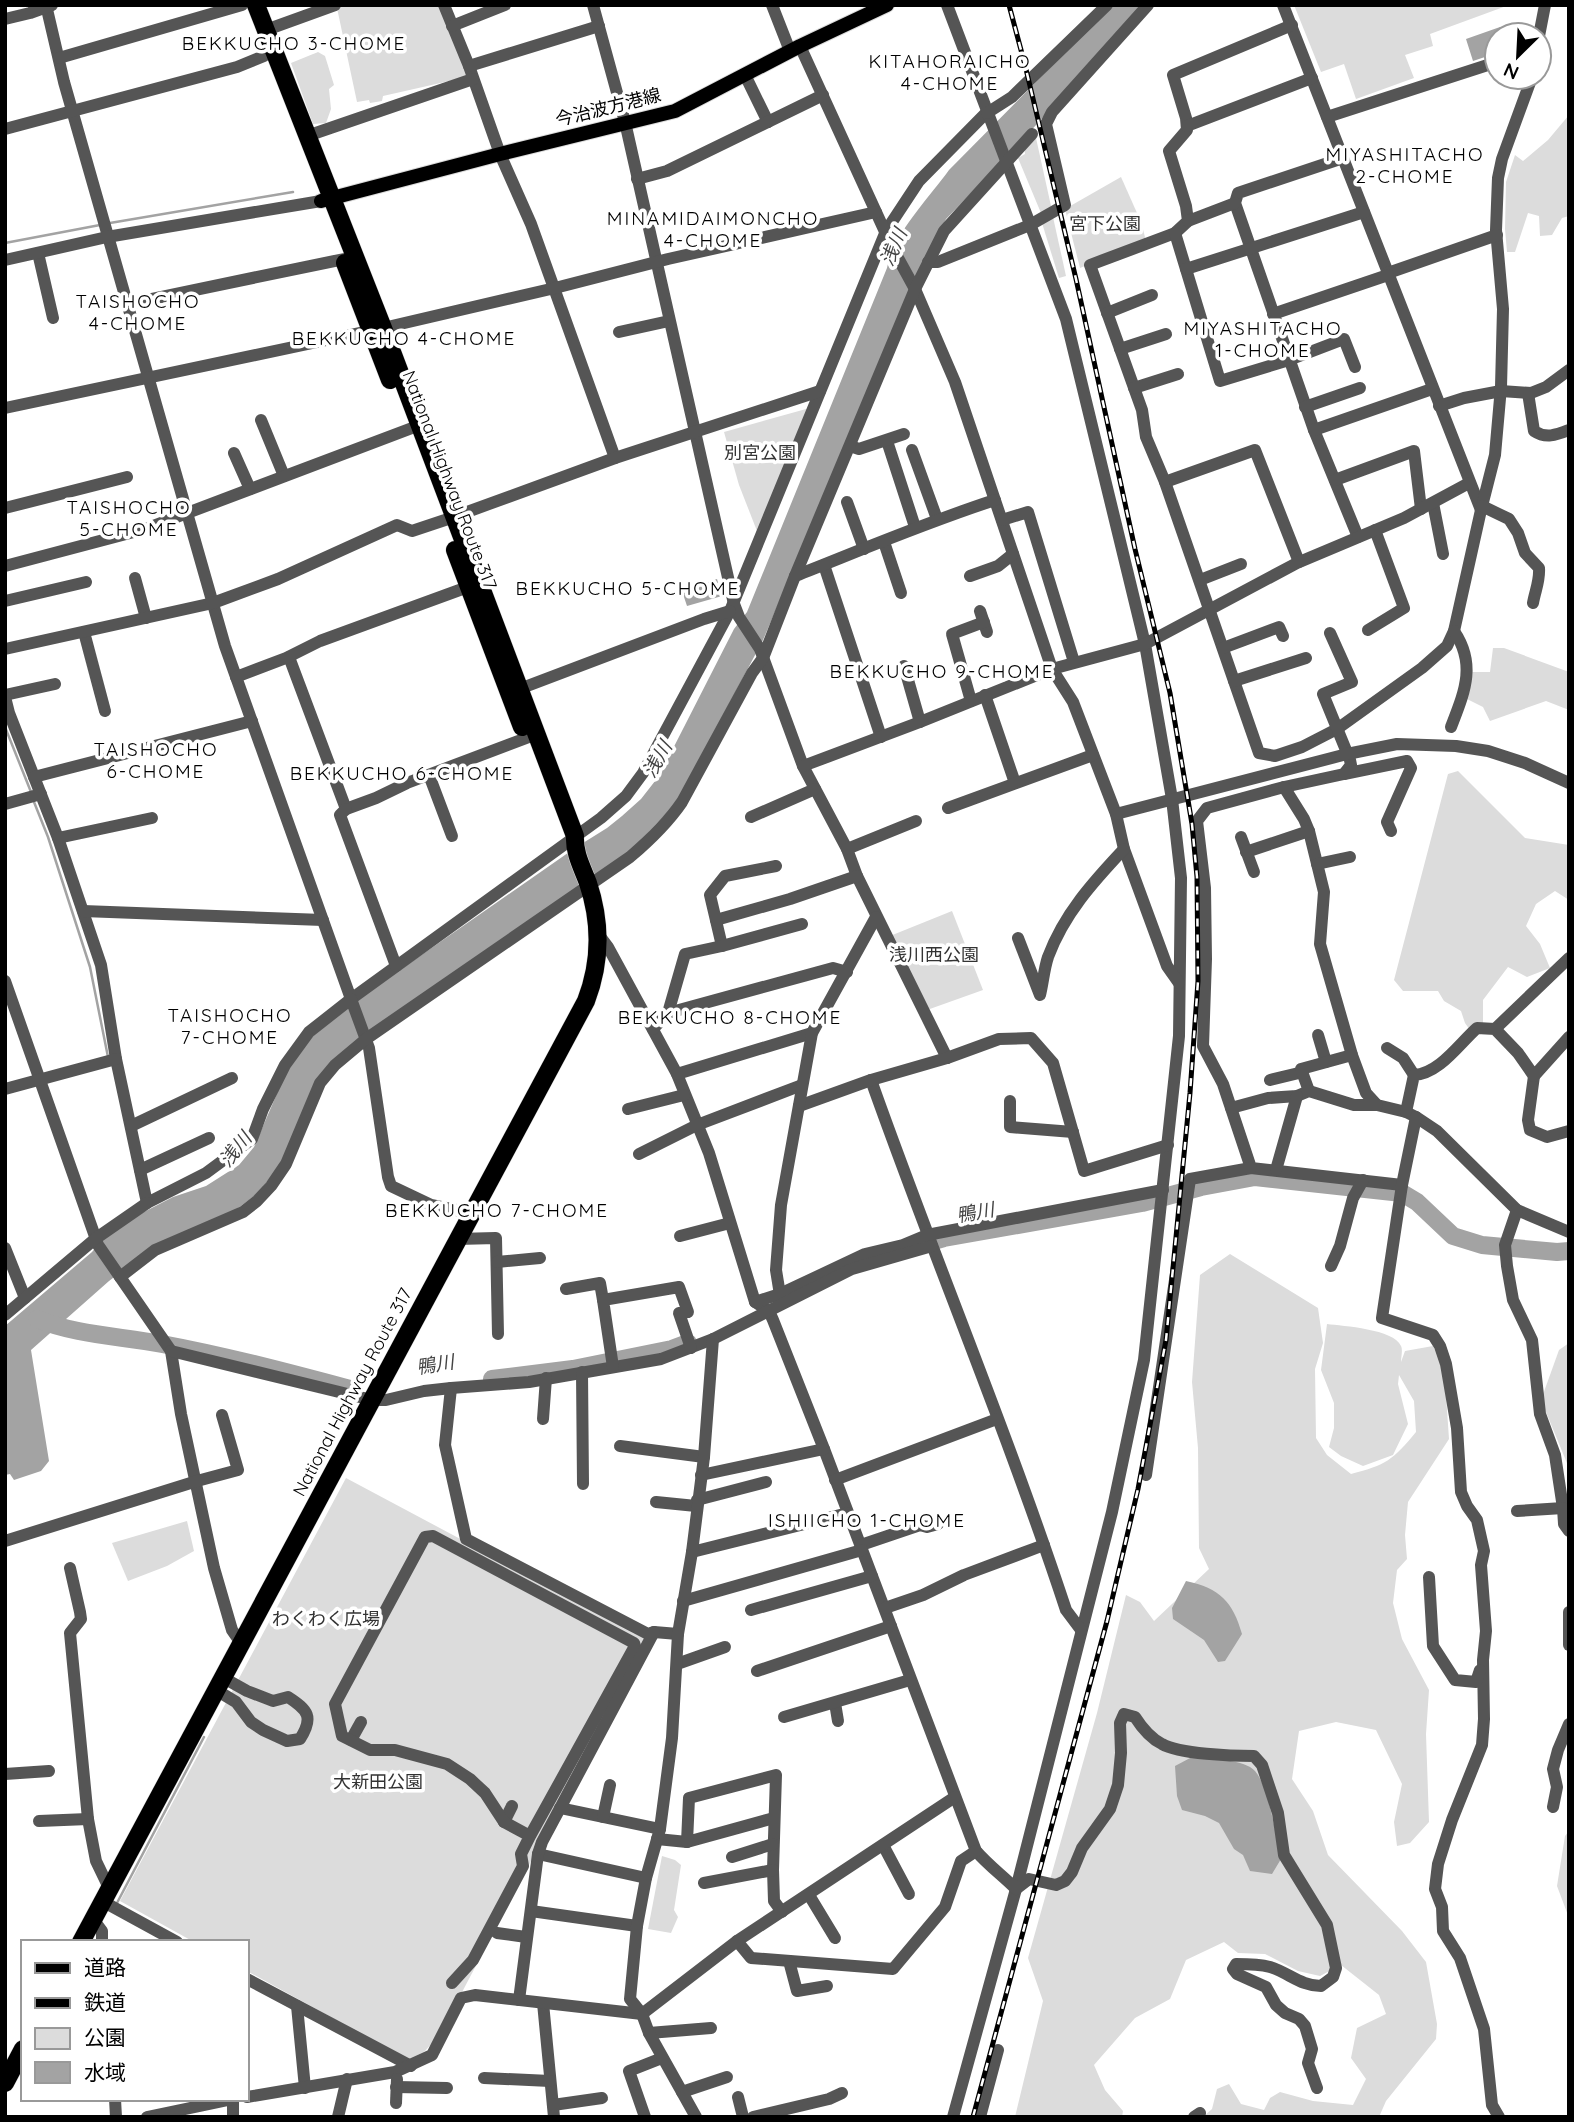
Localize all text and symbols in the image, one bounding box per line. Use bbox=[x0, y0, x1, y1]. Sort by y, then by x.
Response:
north arrow bbox=[1483, 21, 1553, 91]
district label: BEKKUCHO 3-CHOME bbox=[182, 31, 406, 55]
district label: KITAHORAICHO 4-CHOME bbox=[868, 49, 1032, 95]
text: N bbox=[1500, 58, 1522, 85]
street label: 今治波方港線 bbox=[553, 83, 663, 131]
district label: MIYASHITACHO 2-CHOME bbox=[1325, 142, 1485, 188]
district label: MINAMIDAIMONCHO 4-CHOME bbox=[607, 206, 819, 252]
park label: 宮下公園 bbox=[1069, 212, 1141, 235]
water label: 浅川 bbox=[874, 223, 913, 269]
district label: TAISHOCHO 4-CHOME bbox=[75, 289, 201, 335]
district label: MIYASHITACHO 1-CHOME bbox=[1183, 316, 1343, 362]
district label: BEKKUCHO 4-CHOME bbox=[292, 326, 516, 350]
street label: National Highway Route 317 bbox=[398, 367, 502, 593]
park label: 別宮公園 bbox=[724, 441, 796, 464]
district label: TAISHOCHO 5-CHOME bbox=[66, 495, 192, 541]
district label: BEKKUCHO 5-CHOME bbox=[516, 576, 740, 600]
district label: BEKKUCHO 9-CHOME bbox=[829, 659, 1055, 683]
water label: 浅川 bbox=[637, 735, 678, 781]
district label: TAISHOCHO 6-CHOME bbox=[93, 737, 219, 783]
district label: BEKKUCHO 6-CHOME bbox=[290, 761, 514, 785]
park label: 浅川西公園 bbox=[889, 943, 979, 966]
district label: TAISHOCHO 7-CHOME bbox=[167, 1003, 293, 1049]
district label: BEKKUCHO 8-CHOME bbox=[618, 1005, 842, 1029]
water label: 浅川 bbox=[214, 1125, 258, 1171]
water label: 鴨川 bbox=[954, 1197, 998, 1227]
district label: BEKKUCHO 7-CHOME bbox=[385, 1198, 609, 1222]
street label: National Highway Route 317 bbox=[287, 1284, 417, 1500]
water label: 鴨川 bbox=[414, 1349, 458, 1379]
district label: ISHIICHO 1-CHOME bbox=[768, 1508, 966, 1532]
park label: わくわく広場 bbox=[272, 1607, 380, 1630]
park label: 大新田公園 bbox=[333, 1770, 423, 1793]
legend bbox=[21, 1940, 248, 2101]
text: 道路 bbox=[84, 1954, 126, 1980]
text: 鉄道 bbox=[84, 1989, 126, 2015]
text: 公園 bbox=[84, 2024, 126, 2050]
text: 水域 bbox=[84, 2059, 126, 2085]

